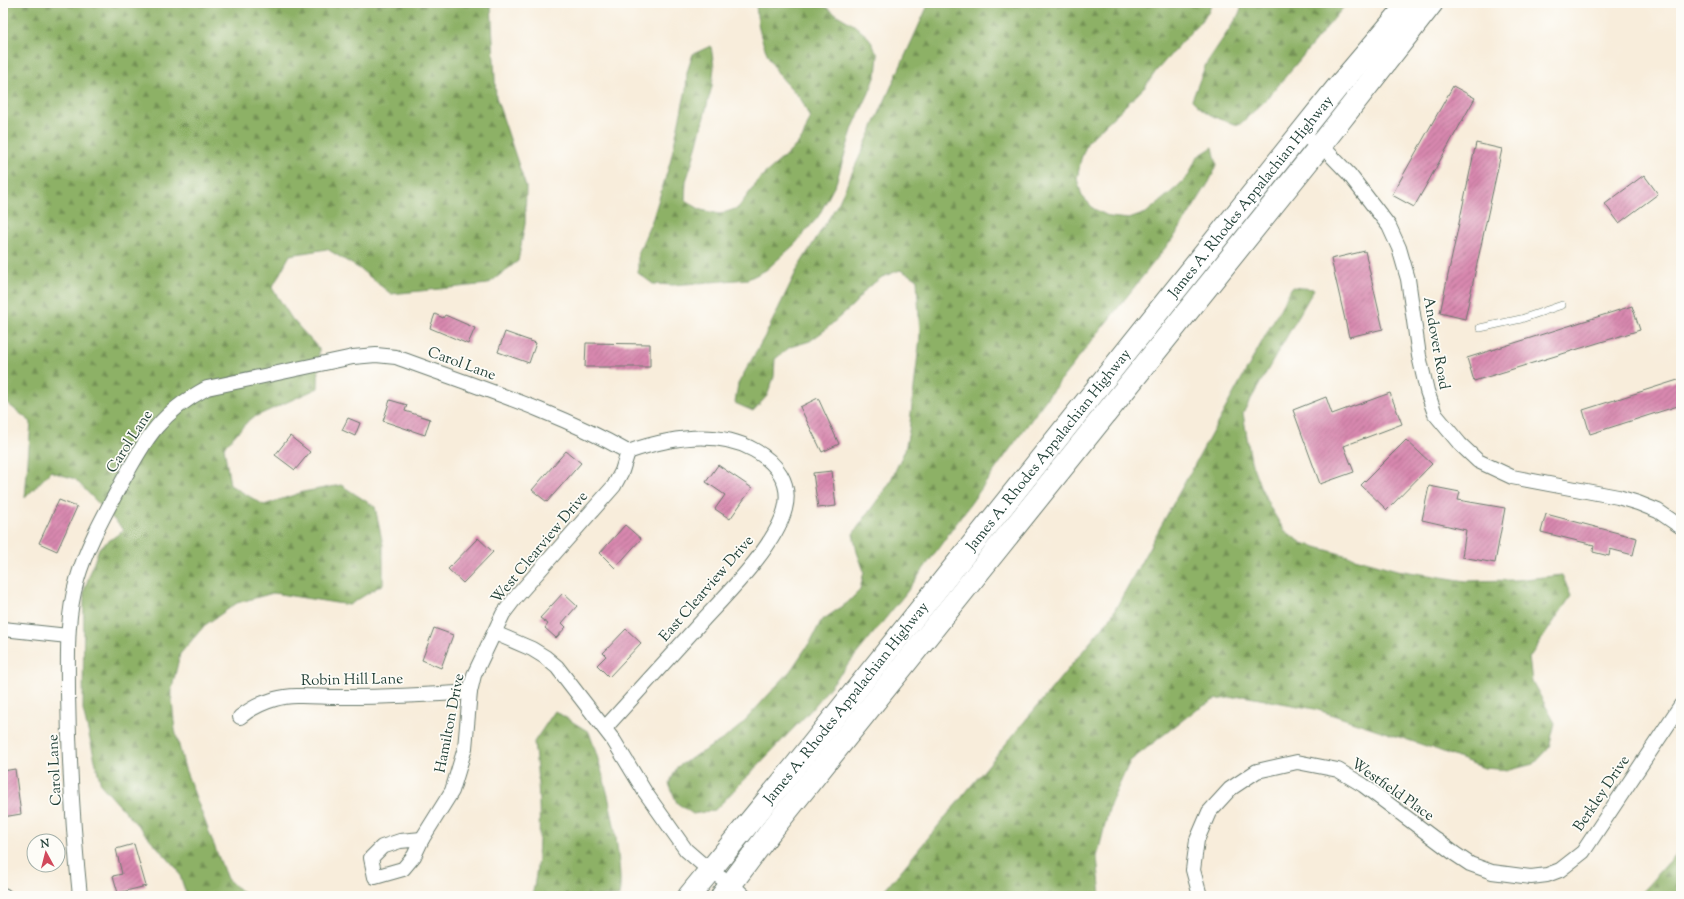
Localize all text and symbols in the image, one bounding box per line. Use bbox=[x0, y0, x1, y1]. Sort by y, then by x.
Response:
street label: James A. Rhodes Appalachian Highway bbox=[1164, 91, 1339, 304]
street label: Andover Road bbox=[1417, 295, 1454, 392]
street label: Carol Lane bbox=[424, 342, 499, 386]
street label: James A. Rhodes Appalachian Highway bbox=[961, 344, 1137, 557]
street label: Carol Lane bbox=[102, 406, 159, 477]
street label: West Clearview Drive bbox=[487, 487, 594, 609]
street label: East Clearview Drive bbox=[655, 531, 759, 647]
street label: James A. Rhodes Appalachian Highway bbox=[759, 598, 935, 810]
street label: Robin Hill Lane bbox=[301, 669, 403, 692]
street label: Hamilton Drive bbox=[431, 672, 470, 775]
street label: Carol Lane bbox=[43, 734, 68, 806]
street label: Berkley Drive bbox=[1569, 752, 1635, 836]
street label: Westfield Place bbox=[1346, 754, 1438, 827]
north arrow bbox=[26, 833, 66, 873]
text: N bbox=[39, 836, 50, 853]

